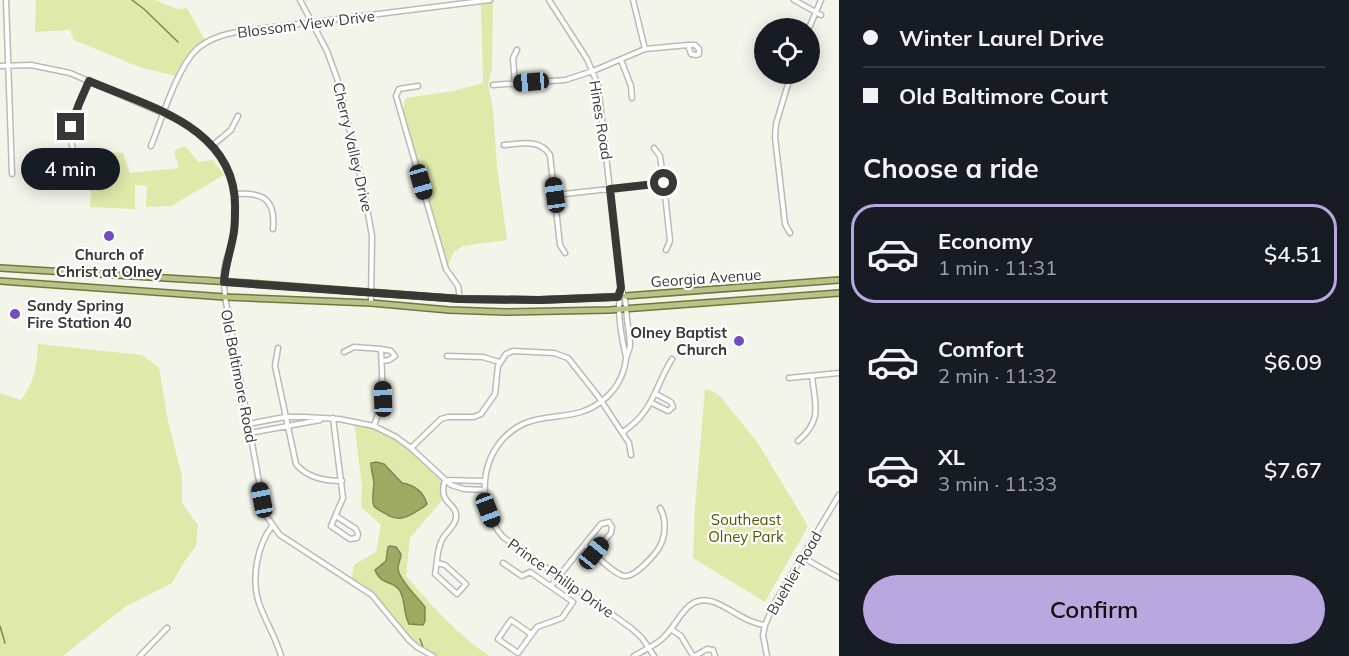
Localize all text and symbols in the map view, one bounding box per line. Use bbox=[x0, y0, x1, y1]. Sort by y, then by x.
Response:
street label: Blossom View Drive bbox=[236, 6, 376, 42]
map controls bbox=[754, 18, 820, 84]
button: locate bbox=[754, 18, 820, 84]
text: Winter Laurel Drive bbox=[899, 24, 1104, 52]
car bbox=[512, 71, 550, 93]
street label: Hines Road bbox=[585, 79, 617, 161]
street label: Cherry Valley Drive bbox=[329, 80, 377, 214]
text: Old Baltimore Court bbox=[899, 82, 1108, 110]
route end bbox=[57, 113, 84, 140]
callout: 4 min bbox=[22, 148, 121, 190]
text: Choose a ride bbox=[863, 151, 1039, 185]
text: 4 min bbox=[45, 156, 96, 181]
car bbox=[407, 162, 435, 202]
route start bbox=[650, 169, 677, 196]
car bbox=[544, 176, 566, 214]
icon: car bbox=[866, 227, 920, 281]
text: Economy bbox=[938, 227, 1033, 255]
marker: Church of Christ at Olney bbox=[102, 229, 116, 243]
text: $4.51 bbox=[1264, 240, 1322, 268]
place label: Church of Christ at Olney bbox=[56, 245, 163, 281]
text: 1 min · 11:31 bbox=[938, 255, 1057, 280]
street label: Georgia Avenue bbox=[650, 265, 762, 291]
place label: Sandy Spring Fire Station 40 bbox=[27, 296, 132, 332]
marker: Sandy Spring Fire Station 40 bbox=[8, 307, 22, 321]
street label: Old Baltimore Road bbox=[217, 308, 261, 444]
place label: Olney Baptist Church bbox=[630, 323, 727, 359]
marker: Olney Baptist Church bbox=[732, 334, 746, 348]
icon: car bbox=[866, 335, 920, 389]
text: Comfort bbox=[938, 335, 1024, 363]
text: $6.09 bbox=[1264, 348, 1322, 376]
text: 2 min · 11:32 bbox=[938, 363, 1057, 388]
car bbox=[373, 381, 393, 417]
icon: car bbox=[866, 443, 920, 497]
text: XL bbox=[938, 443, 965, 471]
text: $7.67 bbox=[1264, 456, 1322, 484]
text: 3 min · 11:33 bbox=[938, 471, 1057, 496]
car bbox=[250, 481, 274, 519]
car bbox=[473, 490, 503, 530]
park label: Southeast Olney Park bbox=[708, 510, 784, 546]
street label: Buehler Road bbox=[762, 528, 826, 618]
car bbox=[576, 533, 612, 573]
street label: Prince Philip Drive bbox=[504, 534, 618, 622]
button: Confirm bbox=[863, 575, 1325, 644]

